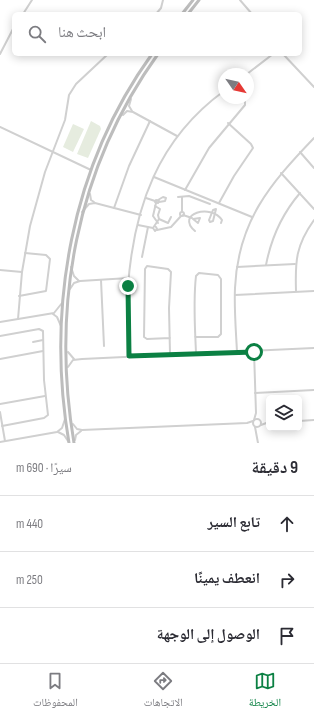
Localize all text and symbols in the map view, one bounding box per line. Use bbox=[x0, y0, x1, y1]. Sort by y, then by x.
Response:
search box bbox=[12, 12, 302, 56]
icon: search bbox=[26, 23, 48, 45]
text: ابحث هنا bbox=[58, 23, 106, 42]
north arrow bbox=[218, 68, 254, 104]
route end bbox=[119, 277, 137, 295]
route start bbox=[245, 343, 263, 361]
map controls bbox=[266, 395, 302, 431]
button: layers bbox=[266, 395, 302, 431]
text: 9 دقيقة bbox=[252, 458, 298, 478]
text: سيرًا · 690 m bbox=[16, 460, 72, 476]
text: تابع السير bbox=[208, 513, 260, 532]
icon: ahead bbox=[276, 513, 298, 535]
text: 440 m bbox=[16, 516, 43, 532]
text: انعطف يمينًا bbox=[194, 569, 260, 588]
icon: right bbox=[276, 569, 298, 591]
text: 250 m bbox=[16, 572, 43, 588]
text: الوصول إلى الوجهة bbox=[157, 625, 260, 644]
icon: arrive bbox=[276, 625, 298, 647]
tab: المحفوظات bbox=[33, 670, 78, 713]
tab: الاتجاهات bbox=[144, 670, 183, 713]
tab: الخريطة bbox=[249, 670, 281, 713]

